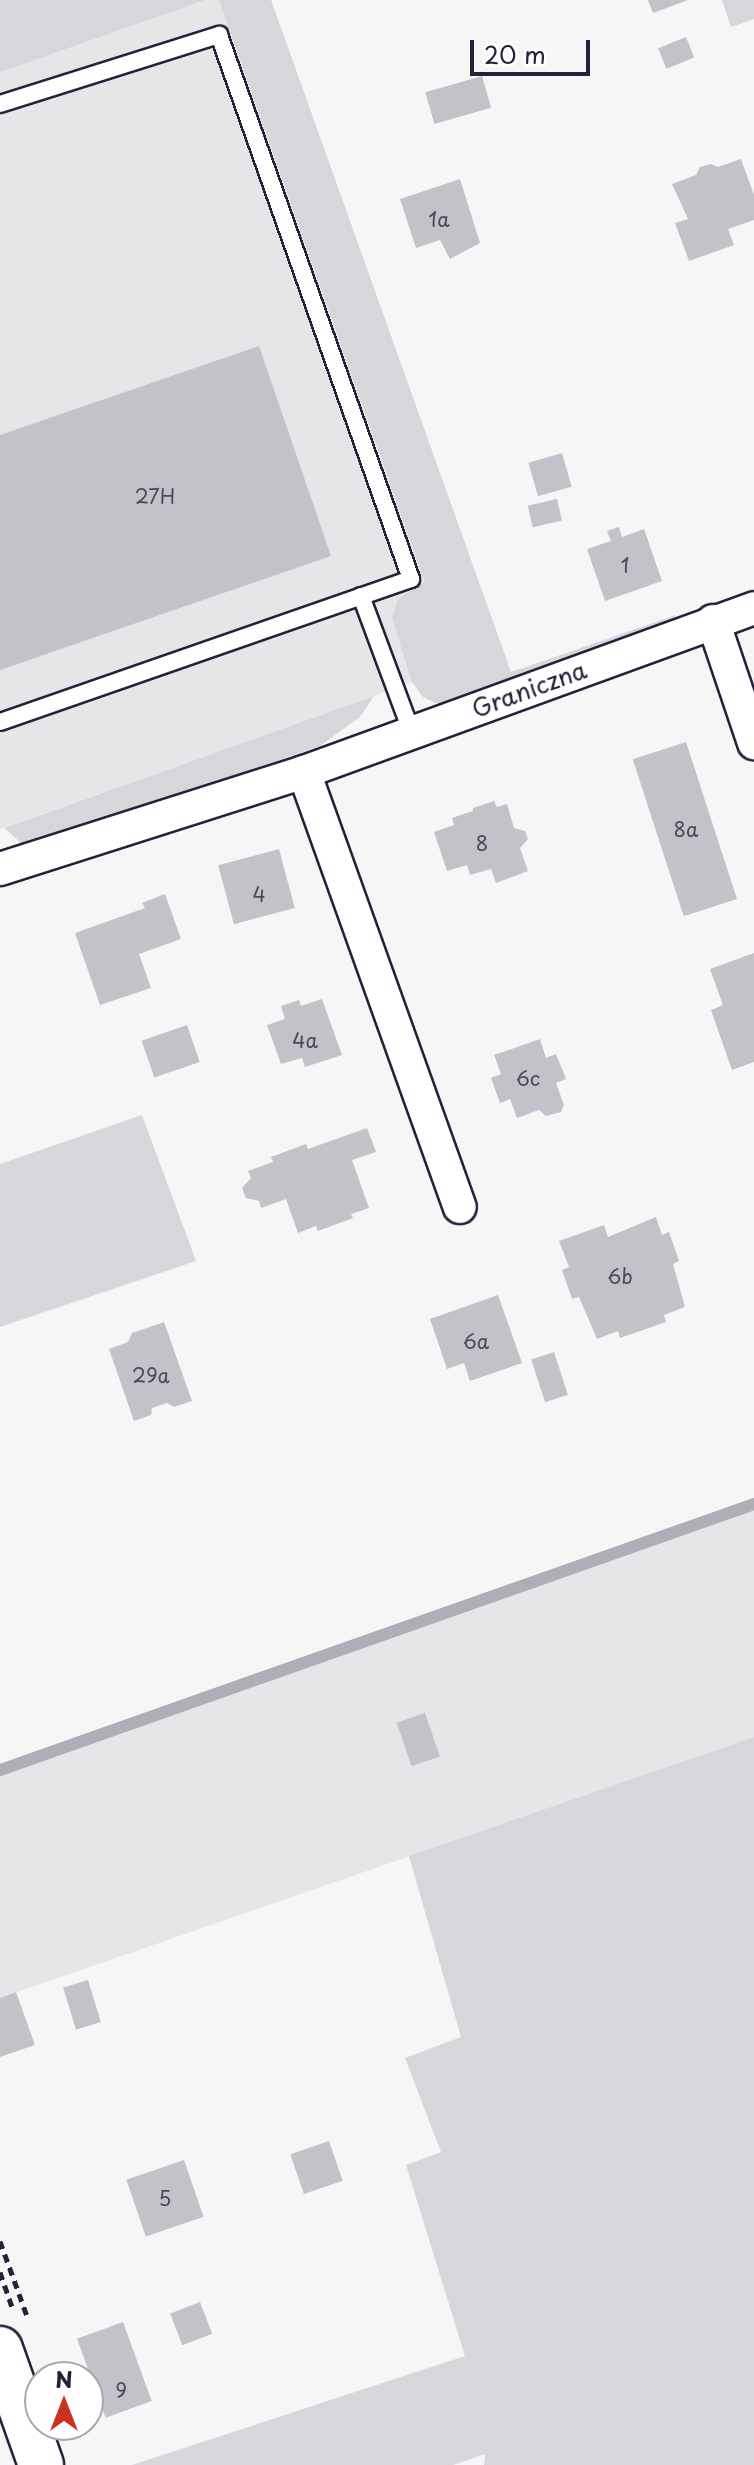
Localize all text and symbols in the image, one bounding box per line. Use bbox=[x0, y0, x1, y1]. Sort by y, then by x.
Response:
scale bar bbox=[474, 24, 594, 74]
text: 20 m bbox=[484, 36, 546, 72]
house number: 1a bbox=[428, 207, 450, 231]
house number: 27H bbox=[135, 484, 175, 508]
house number: 1 bbox=[621, 553, 629, 577]
street label: Graniczna bbox=[468, 655, 590, 723]
house number: 8a bbox=[674, 817, 698, 841]
house number: 8 bbox=[476, 831, 488, 855]
house number: 4 bbox=[252, 882, 266, 906]
house number: 4a bbox=[292, 1028, 318, 1052]
house number: 6c bbox=[516, 1066, 540, 1090]
house number: 6b bbox=[607, 1264, 633, 1288]
house number: 6a bbox=[463, 1329, 489, 1353]
house number: 29a bbox=[132, 1363, 170, 1387]
house number: 5 bbox=[159, 2186, 171, 2210]
north arrow bbox=[24, 2361, 104, 2441]
text: N bbox=[55, 2362, 73, 2395]
house number: 9 bbox=[115, 2378, 127, 2402]

